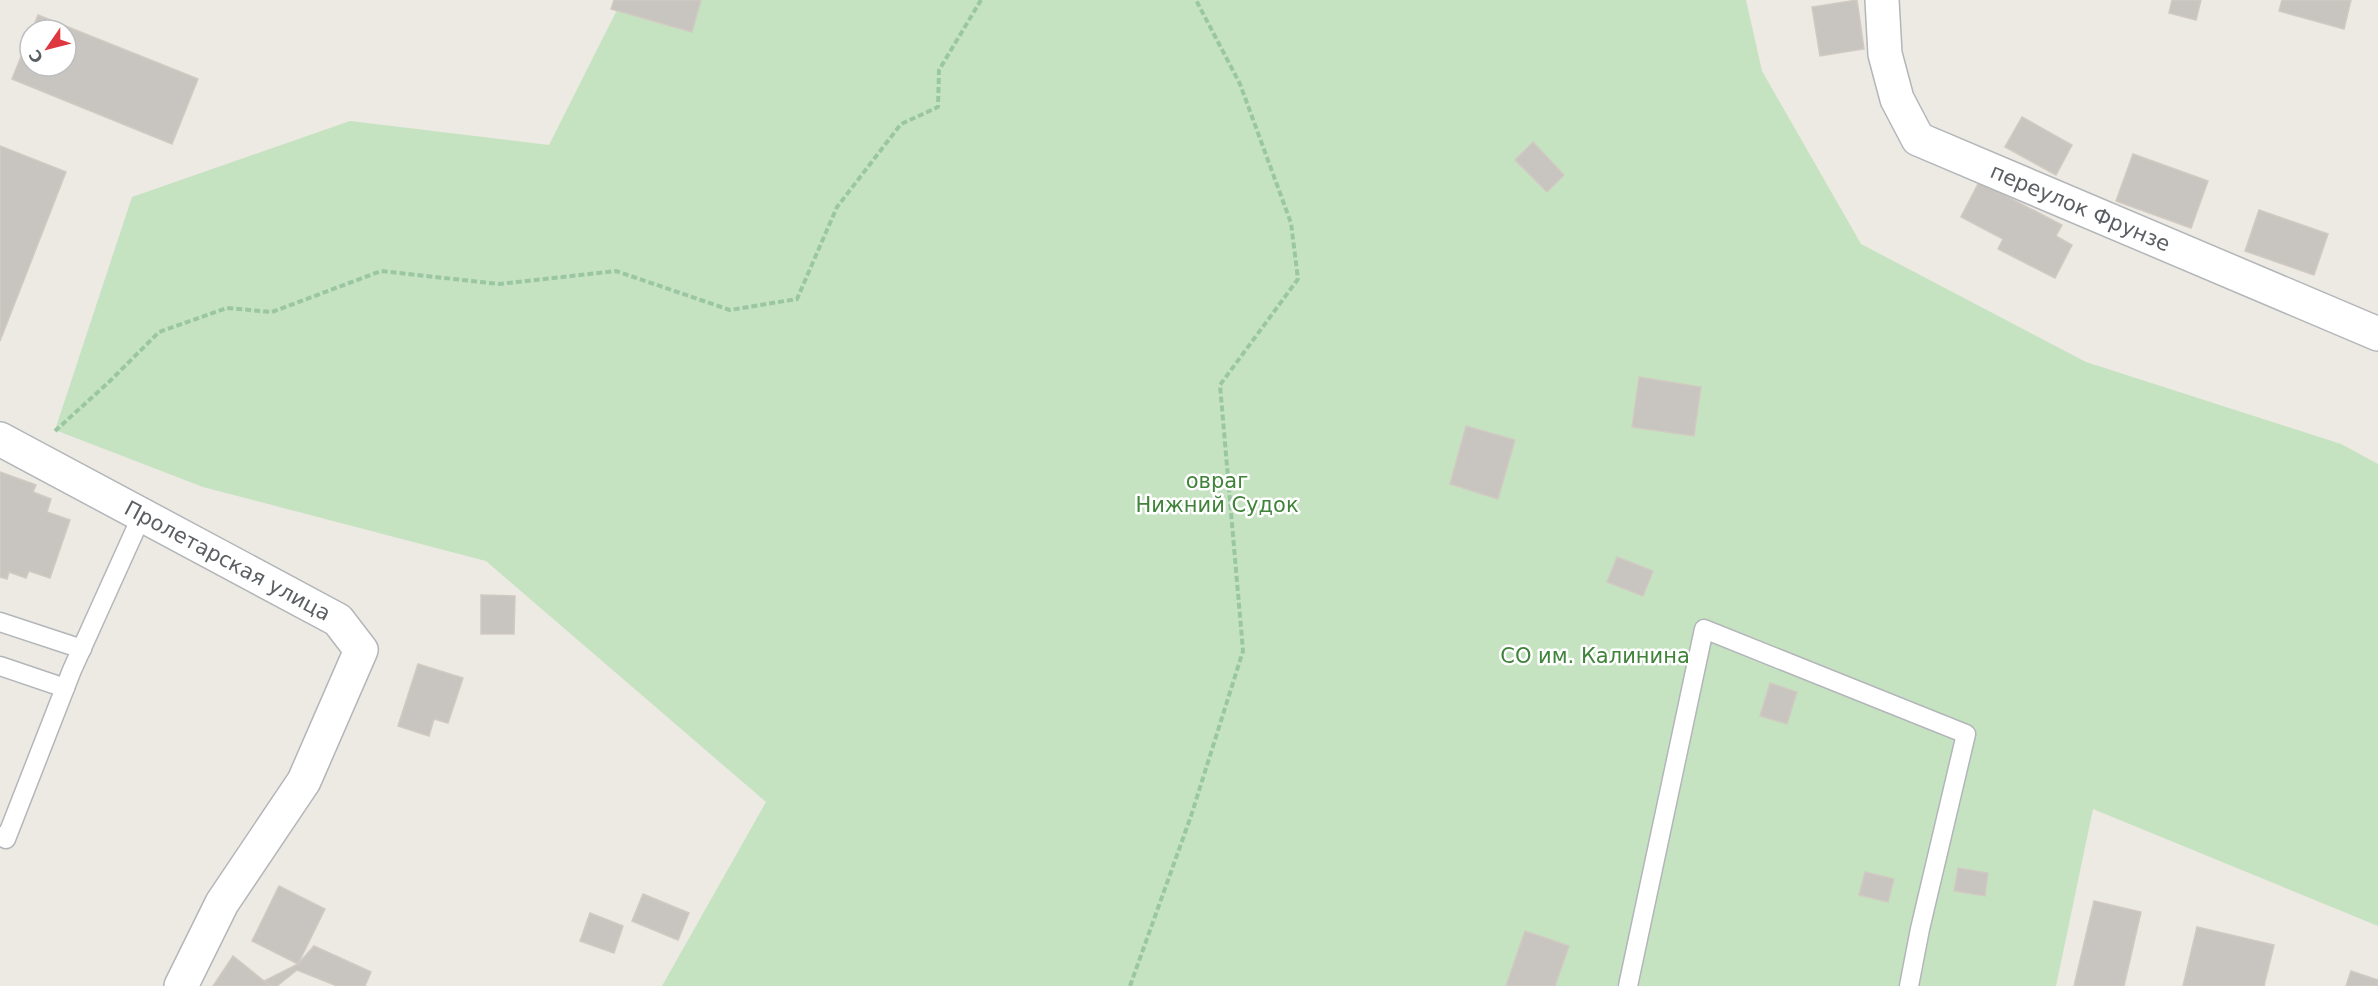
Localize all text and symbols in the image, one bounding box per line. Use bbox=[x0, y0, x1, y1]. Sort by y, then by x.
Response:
north arrow bbox=[18, 18, 78, 78]
text: С bbox=[25, 46, 47, 67]
street label: переулок Фрунзе bbox=[1987, 159, 2174, 256]
park label: овраг Нижний Судок bbox=[1135, 469, 1299, 517]
street label: Пролетарская улица bbox=[120, 496, 334, 626]
park label: СО им. Калинина bbox=[1500, 644, 1690, 668]

